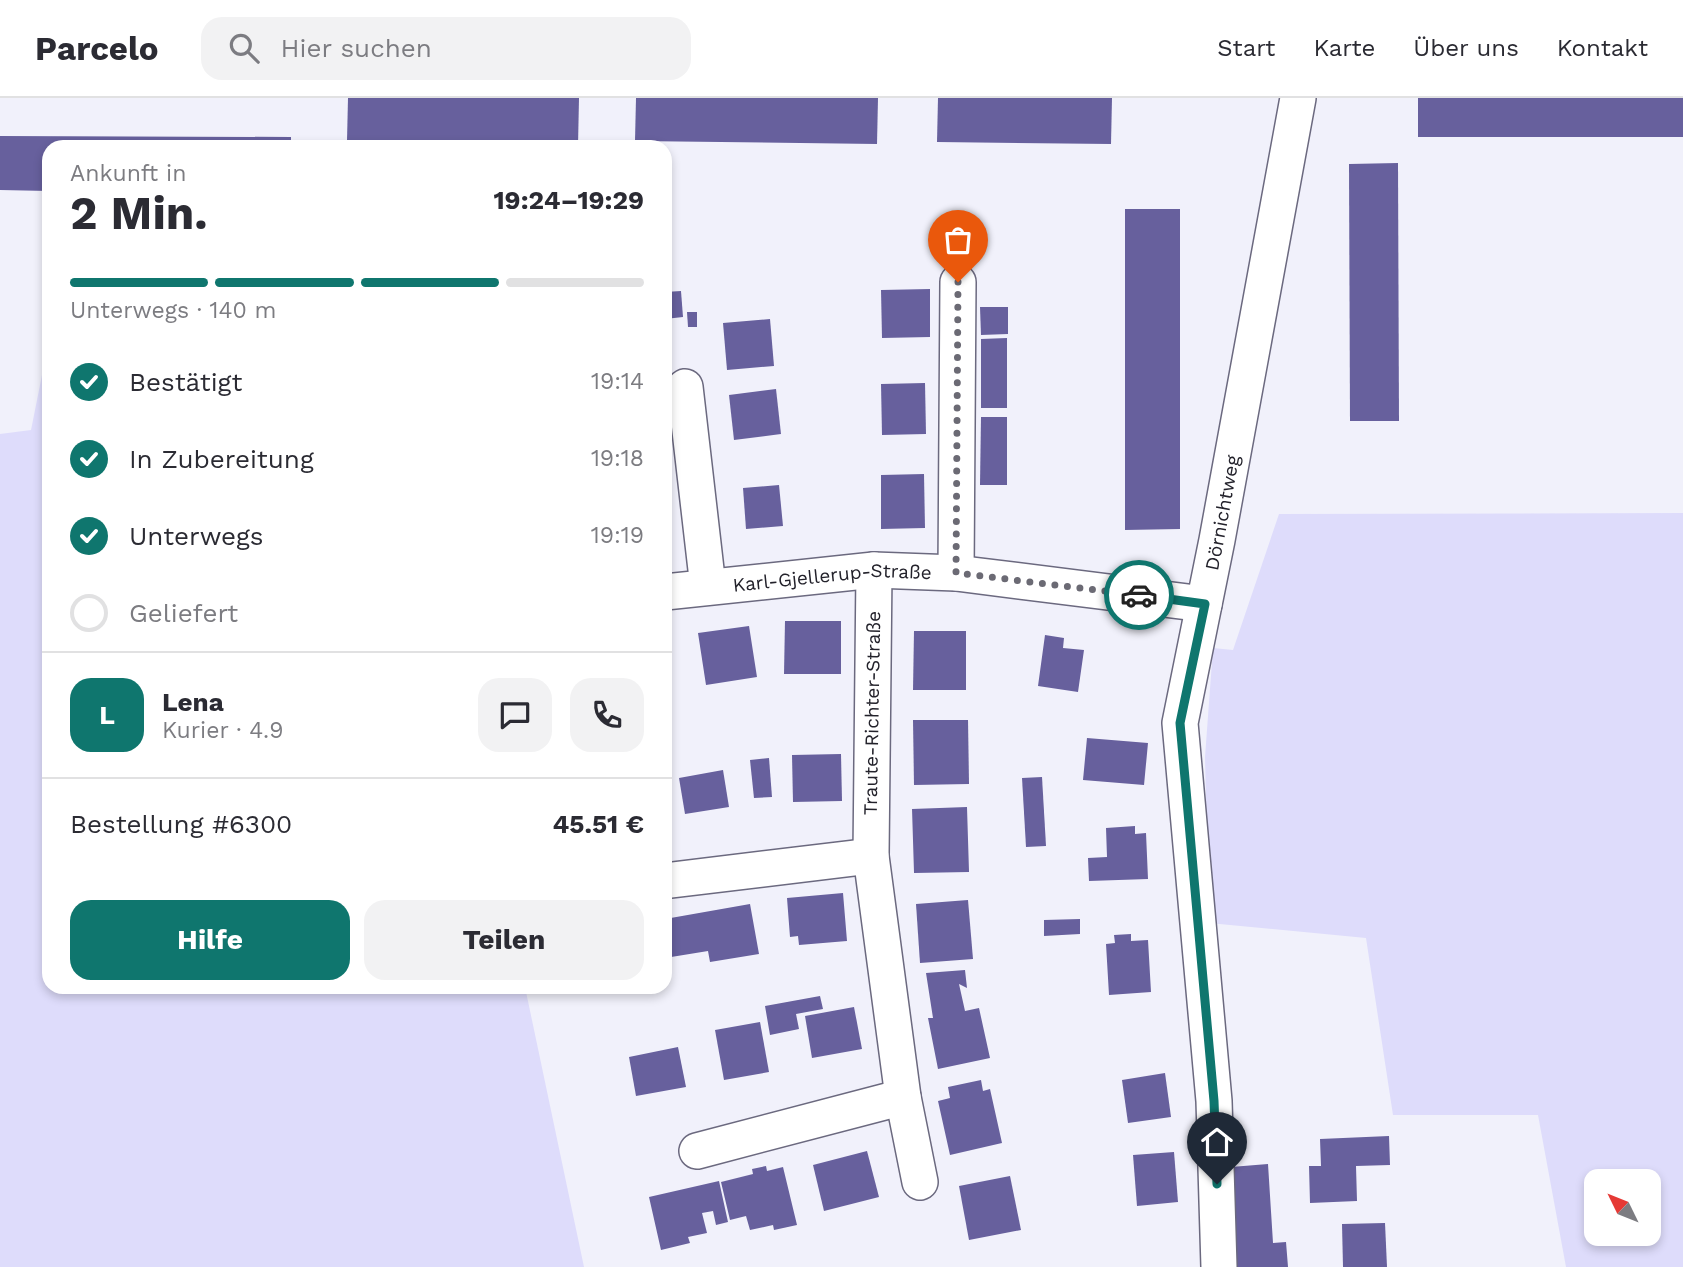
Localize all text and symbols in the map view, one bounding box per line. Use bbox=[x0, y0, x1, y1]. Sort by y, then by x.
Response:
search box bbox=[201, 17, 691, 80]
text: Parcelo bbox=[35, 29, 159, 68]
icon: search bbox=[225, 29, 263, 67]
text: Hier suchen bbox=[281, 33, 432, 63]
text: Start bbox=[1217, 34, 1275, 62]
text: Karte bbox=[1313, 34, 1375, 62]
text: Über uns bbox=[1413, 34, 1519, 62]
text: Kontakt bbox=[1557, 34, 1648, 62]
text: Ankunft in bbox=[70, 160, 186, 187]
text: 19:24–19:29 bbox=[493, 185, 644, 215]
text: 2 Min. bbox=[70, 186, 208, 240]
pin bbox=[928, 210, 988, 282]
icon: bag bbox=[939, 221, 977, 259]
text: Unterwegs · 140 m bbox=[70, 297, 277, 324]
icon: check bbox=[70, 363, 108, 401]
text: Bestätigt bbox=[129, 367, 242, 397]
text: 19:14 bbox=[591, 368, 644, 395]
icon: check bbox=[70, 440, 108, 478]
text: In Zubereitung bbox=[129, 444, 314, 474]
text: 19:18 bbox=[591, 445, 644, 472]
street label: Dörnichtweg bbox=[1200, 452, 1244, 572]
icon: check bbox=[70, 517, 108, 555]
text: Unterwegs bbox=[129, 521, 264, 551]
text: 19:19 bbox=[591, 522, 644, 549]
street label: Karl-Gjellerup-Straße bbox=[732, 558, 932, 596]
courier bbox=[1104, 560, 1174, 630]
icon: car bbox=[1120, 576, 1158, 614]
text: Geliefert bbox=[129, 598, 238, 628]
street label: Traute-Richter-Straße bbox=[859, 611, 885, 815]
button: chat bbox=[478, 678, 552, 752]
button: phone bbox=[570, 678, 644, 752]
text: Lena bbox=[162, 687, 224, 717]
text: L bbox=[99, 700, 115, 730]
text: Kurier · 4.9 bbox=[162, 717, 283, 744]
text: Bestellung #6300 bbox=[70, 809, 292, 839]
text: 45.51 € bbox=[552, 809, 644, 839]
button: Hilfe bbox=[70, 900, 350, 980]
button: Teilen bbox=[364, 900, 644, 980]
pin bbox=[1187, 1112, 1247, 1184]
icon: home bbox=[1198, 1123, 1236, 1161]
north arrow bbox=[1584, 1169, 1661, 1246]
map controls bbox=[1584, 1169, 1661, 1246]

